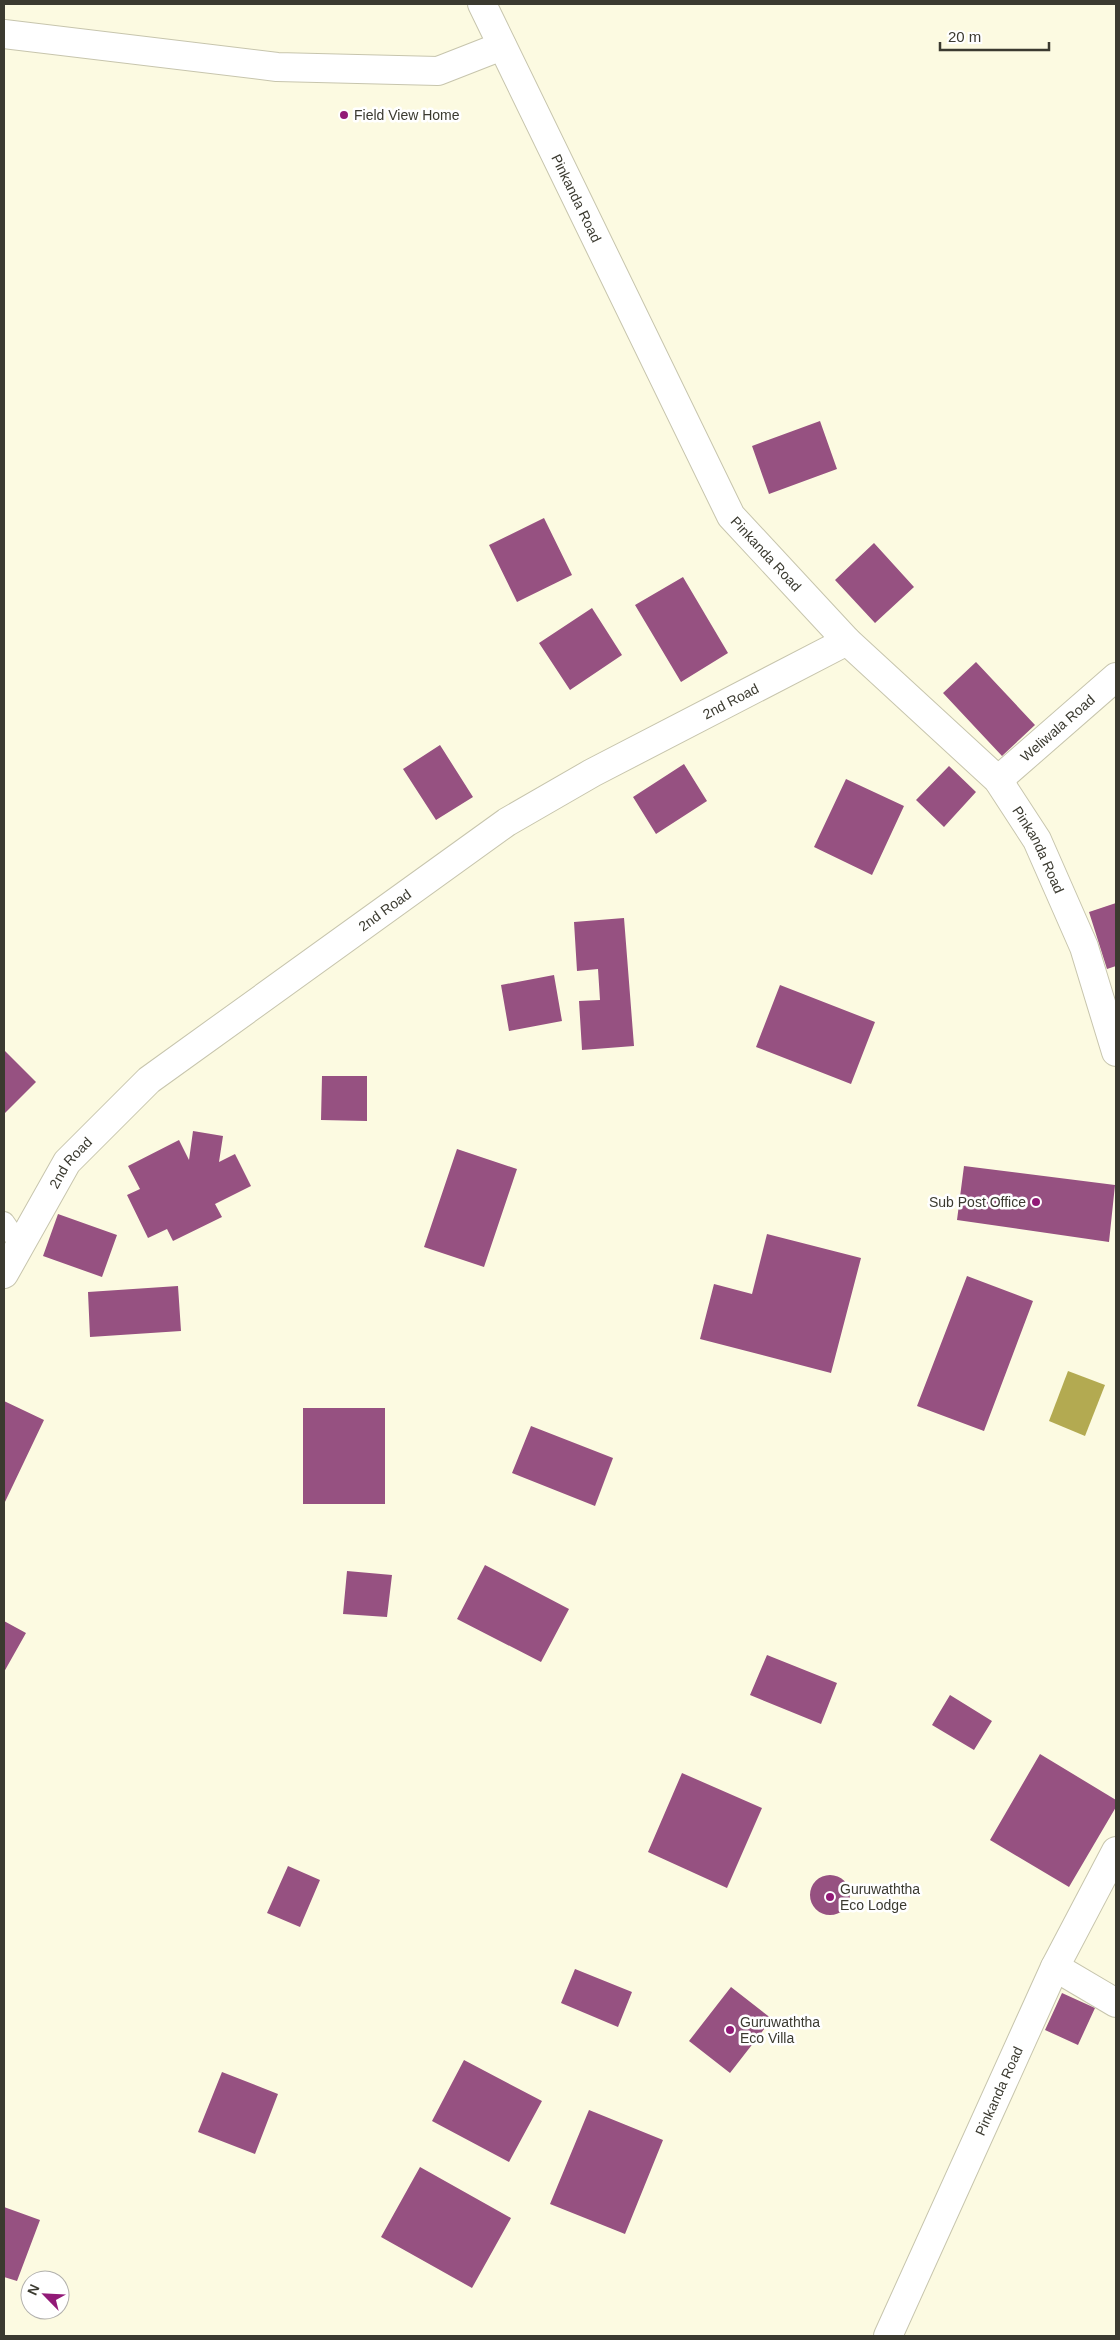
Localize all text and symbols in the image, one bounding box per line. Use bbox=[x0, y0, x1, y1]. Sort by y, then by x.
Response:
scale bar bbox=[940, 20, 1049, 52]
text: 20 m bbox=[948, 28, 981, 45]
place label: Field View Home bbox=[354, 107, 460, 123]
marker: Field View Home bbox=[338, 109, 350, 121]
street label: Pinkanda Road bbox=[548, 152, 605, 245]
street label: Pinkanda Road bbox=[728, 513, 805, 594]
street label: 2nd Road bbox=[700, 680, 761, 722]
street label: Weliwala Road bbox=[1017, 691, 1098, 765]
street label: Pinkanda Road bbox=[1009, 803, 1067, 896]
street label: 2nd Road bbox=[355, 886, 414, 934]
street label: 2nd Road bbox=[46, 1134, 95, 1191]
place label: Sub Post Office bbox=[929, 1194, 1026, 1210]
marker: Sub Post Office bbox=[1030, 1196, 1042, 1208]
place label: Guruwaththa Eco Lodge bbox=[840, 1881, 920, 1913]
marker: Guruwaththa Eco Lodge bbox=[824, 1891, 836, 1903]
place label: Guruwaththa Eco Villa bbox=[740, 2014, 820, 2046]
marker: Guruwaththa Eco Villa bbox=[724, 2024, 736, 2036]
street label: Pinkanda Road bbox=[972, 2044, 1026, 2138]
north arrow bbox=[20, 2270, 70, 2320]
text: N bbox=[24, 2282, 42, 2298]

